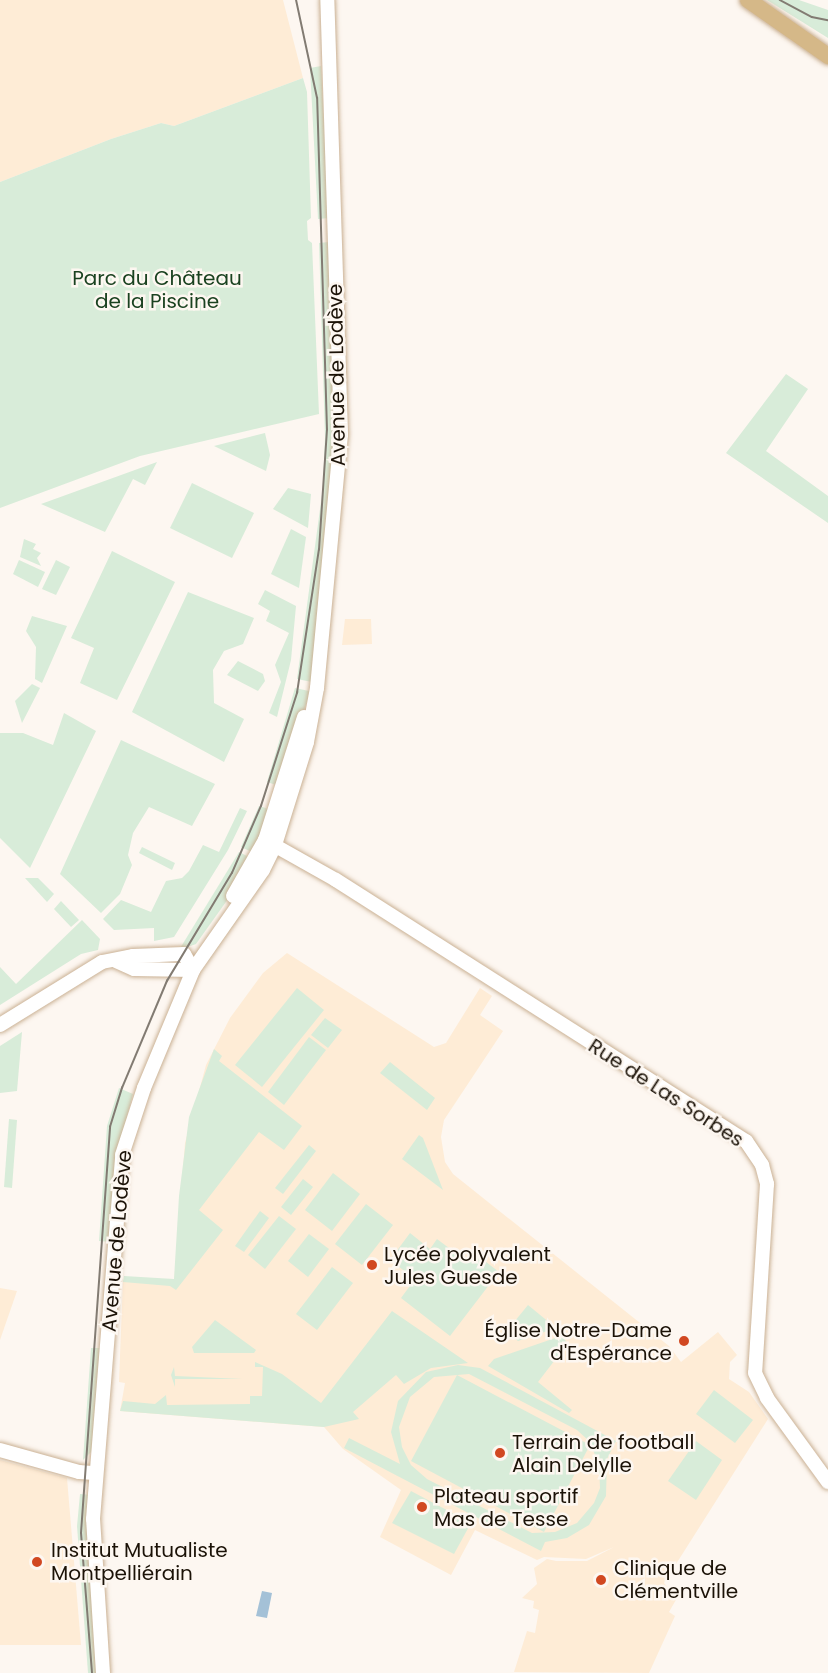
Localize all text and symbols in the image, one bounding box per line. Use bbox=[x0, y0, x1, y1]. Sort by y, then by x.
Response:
park label: Parc du Château de la Piscine bbox=[72, 266, 242, 313]
street label: Avenue de Lodève bbox=[323, 283, 351, 467]
street label: Rue de Las Sorbes bbox=[584, 1034, 748, 1152]
street label: Avenue de Lodève bbox=[97, 1149, 137, 1333]
place label: Lycée polyvalent Jules Guesde bbox=[384, 1242, 551, 1289]
marker: Lycée polyvalent Jules Guesde bbox=[365, 1258, 379, 1272]
place label: Église Notre-Dame d'Espérance bbox=[485, 1318, 672, 1365]
marker: Église Notre-Dame d'Espérance bbox=[677, 1334, 691, 1348]
place label: Terrain de football Alain Delylle bbox=[512, 1430, 694, 1477]
marker: Terrain de football Alain Delylle bbox=[493, 1446, 507, 1460]
place label: Plateau sportif Mas de Tesse bbox=[434, 1484, 578, 1531]
marker: Plateau sportif Mas de Tesse bbox=[415, 1500, 429, 1514]
place label: Institut Mutualiste Montpelliérain bbox=[51, 1538, 228, 1585]
marker: Institut Mutualiste Montpelliérain bbox=[28, 1553, 46, 1571]
place label: Clinique de Clémentville bbox=[614, 1556, 738, 1603]
marker: Clinique de Clémentville bbox=[592, 1571, 610, 1589]

